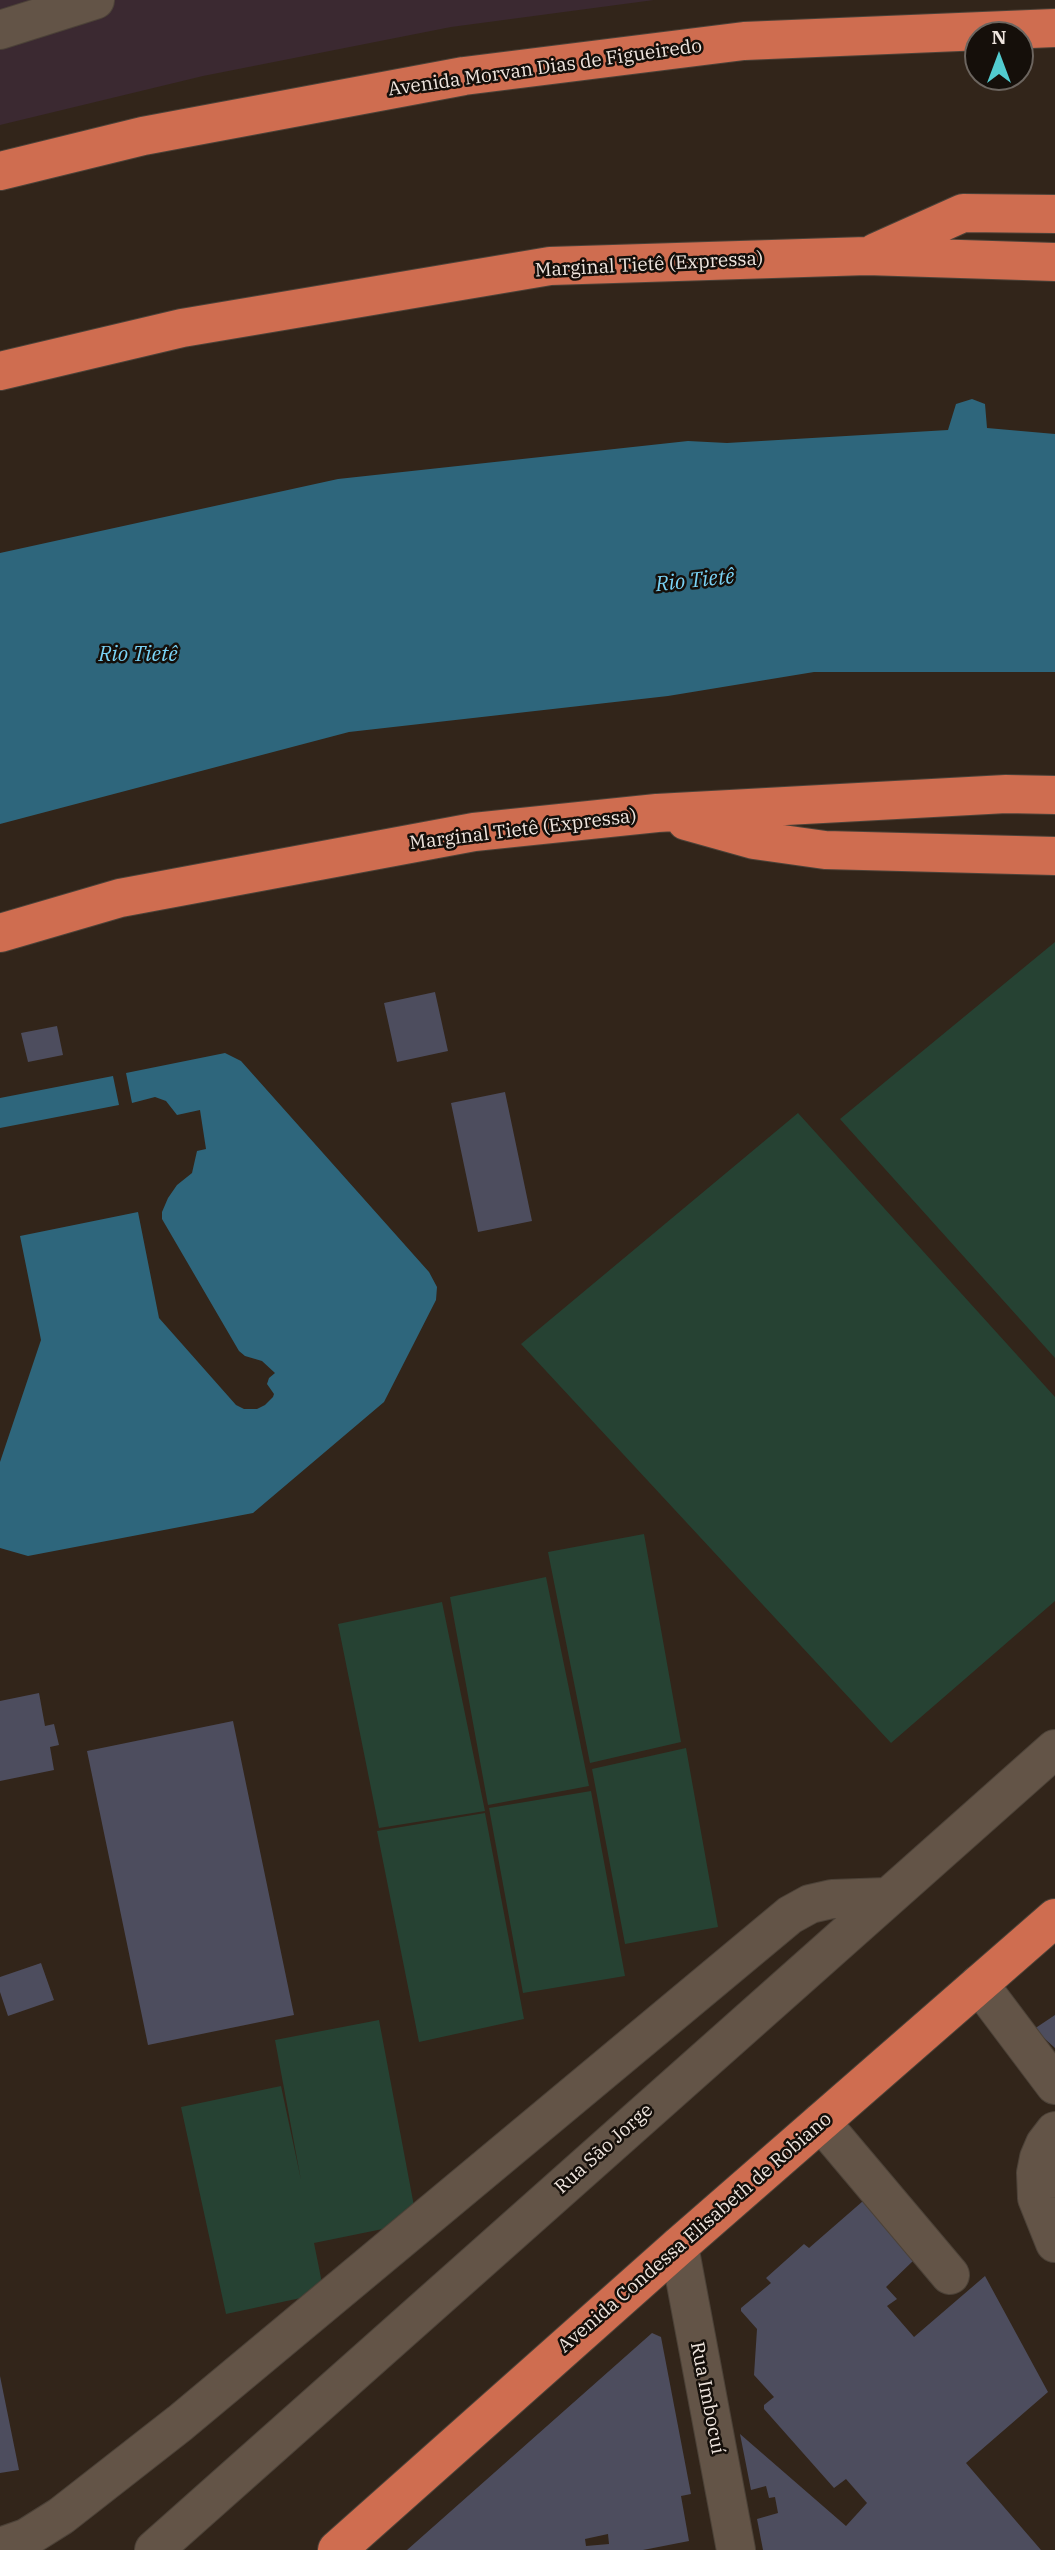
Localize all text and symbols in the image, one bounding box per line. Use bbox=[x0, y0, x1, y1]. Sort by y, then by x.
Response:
north arrow bbox=[964, 21, 1034, 91]
text: N bbox=[991, 25, 1007, 49]
street label: Avenida Morvan Dias de Figueiredo bbox=[387, 35, 703, 101]
street label: Marginal Tietê (Expressa) bbox=[534, 248, 764, 282]
water label: Rio Tietê bbox=[654, 564, 736, 598]
water label: Rio Tietê bbox=[98, 642, 178, 668]
street label: Marginal Tietê (Expressa) bbox=[408, 805, 638, 855]
street label: Rua São Jorge bbox=[550, 2099, 658, 2199]
street label: Avenida Condessa Elisabeth de Robiano bbox=[554, 2108, 836, 2358]
street label: Rua Imbocuí bbox=[685, 2340, 729, 2456]

